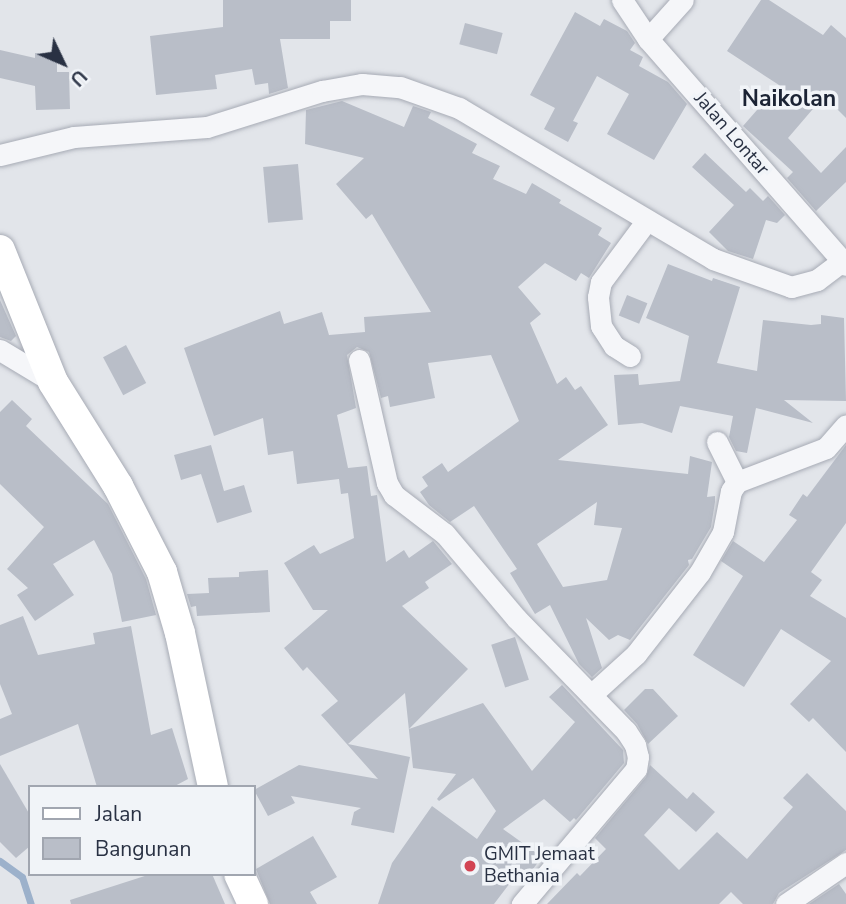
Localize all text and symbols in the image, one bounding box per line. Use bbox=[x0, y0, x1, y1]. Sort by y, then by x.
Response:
north arrow bbox=[28, 28, 98, 98]
text: U bbox=[64, 64, 92, 92]
district label: Naikolan bbox=[742, 85, 836, 113]
street label: Jalan Lontar bbox=[689, 88, 773, 180]
legend bbox=[28, 785, 256, 876]
text: Jalan bbox=[95, 800, 142, 828]
text: Bangunan bbox=[95, 835, 191, 863]
place label: GMIT Jemaat Bethania bbox=[484, 844, 595, 888]
marker: GMIT Jemaat Bethania bbox=[462, 858, 478, 874]

